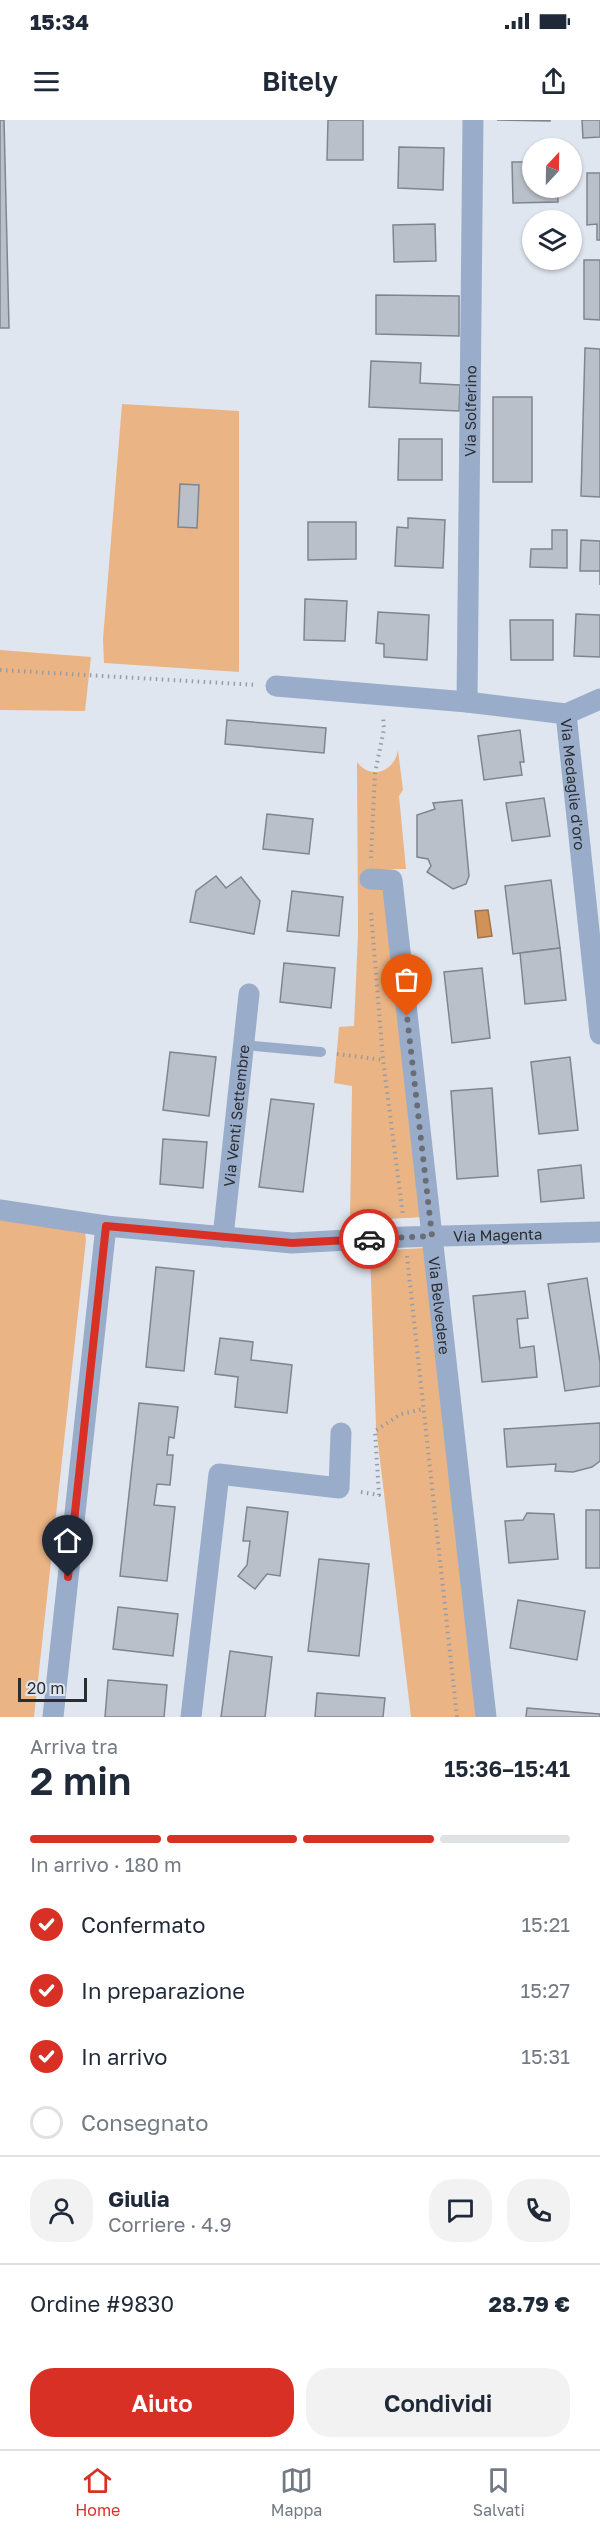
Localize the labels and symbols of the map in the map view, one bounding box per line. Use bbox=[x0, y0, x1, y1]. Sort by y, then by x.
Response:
north arrow bbox=[522, 138, 582, 198]
street label: Via Solferino bbox=[461, 365, 479, 457]
street label: Via Medaglie d'oro bbox=[558, 717, 589, 851]
pin bbox=[381, 954, 432, 1016]
street label: Via Venti Settembre bbox=[219, 1043, 253, 1188]
courier bbox=[339, 1209, 399, 1269]
street label: Via Magenta bbox=[453, 1224, 543, 1245]
street label: Via Belvedere bbox=[425, 1255, 454, 1356]
pin bbox=[42, 1515, 93, 1577]
scale bar bbox=[18, 1675, 87, 1702]

